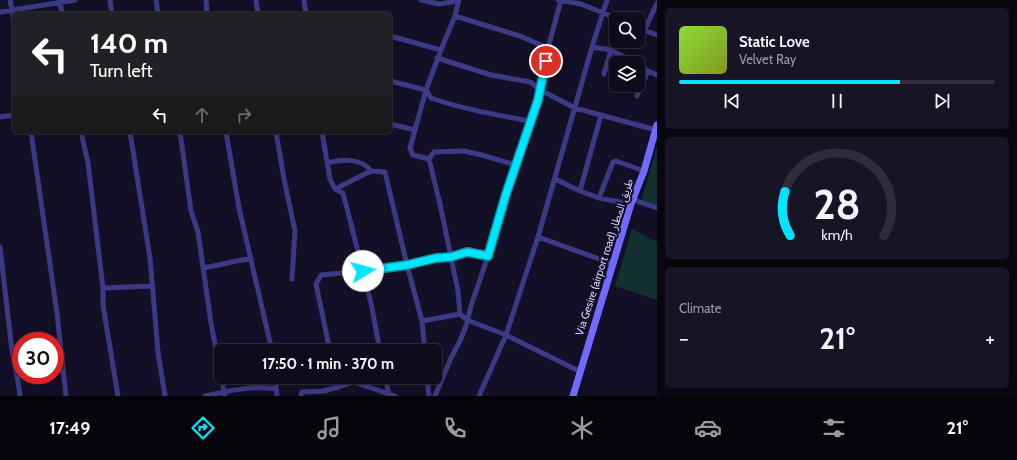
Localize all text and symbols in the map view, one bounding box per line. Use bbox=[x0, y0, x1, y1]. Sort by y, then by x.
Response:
map controls bbox=[609, 12, 645, 92]
button: search bbox=[609, 12, 645, 48]
text: 140 m bbox=[90, 26, 168, 60]
icon: left bbox=[24, 28, 76, 80]
text: Static Love bbox=[739, 33, 810, 51]
pin bbox=[529, 44, 563, 78]
icon: arrive bbox=[535, 50, 557, 72]
text: Velvet Ray bbox=[739, 51, 796, 67]
button: layers bbox=[609, 56, 645, 92]
text: Turn left bbox=[90, 60, 153, 82]
icon: previous bbox=[721, 90, 743, 112]
icon: pause bbox=[826, 90, 848, 112]
icon: next bbox=[931, 90, 953, 112]
icon: left bbox=[149, 104, 171, 126]
icon: ahead bbox=[191, 104, 213, 126]
icon: right bbox=[233, 104, 255, 126]
street label: Via Gesire (airport road) طريق المطار bbox=[572, 177, 636, 337]
text: 28 bbox=[813, 179, 861, 229]
text: km/h bbox=[821, 226, 853, 244]
position arrow bbox=[342, 250, 384, 292]
text: Climate bbox=[679, 300, 721, 316]
text: 21° bbox=[819, 320, 855, 357]
text: − bbox=[679, 325, 689, 352]
text: + bbox=[985, 325, 995, 352]
speed limit sign: 30 bbox=[12, 332, 64, 384]
text: 17:50 · 1 min · 370 m bbox=[262, 355, 394, 373]
icon: directions bbox=[189, 414, 217, 442]
icon: music bbox=[315, 414, 343, 442]
icon: phone bbox=[441, 414, 469, 442]
icon: climate bbox=[568, 414, 596, 442]
icon: car bbox=[694, 414, 722, 442]
icon: filters bbox=[820, 414, 848, 442]
text: 17:49 bbox=[49, 417, 90, 439]
text: 21° bbox=[946, 417, 968, 439]

